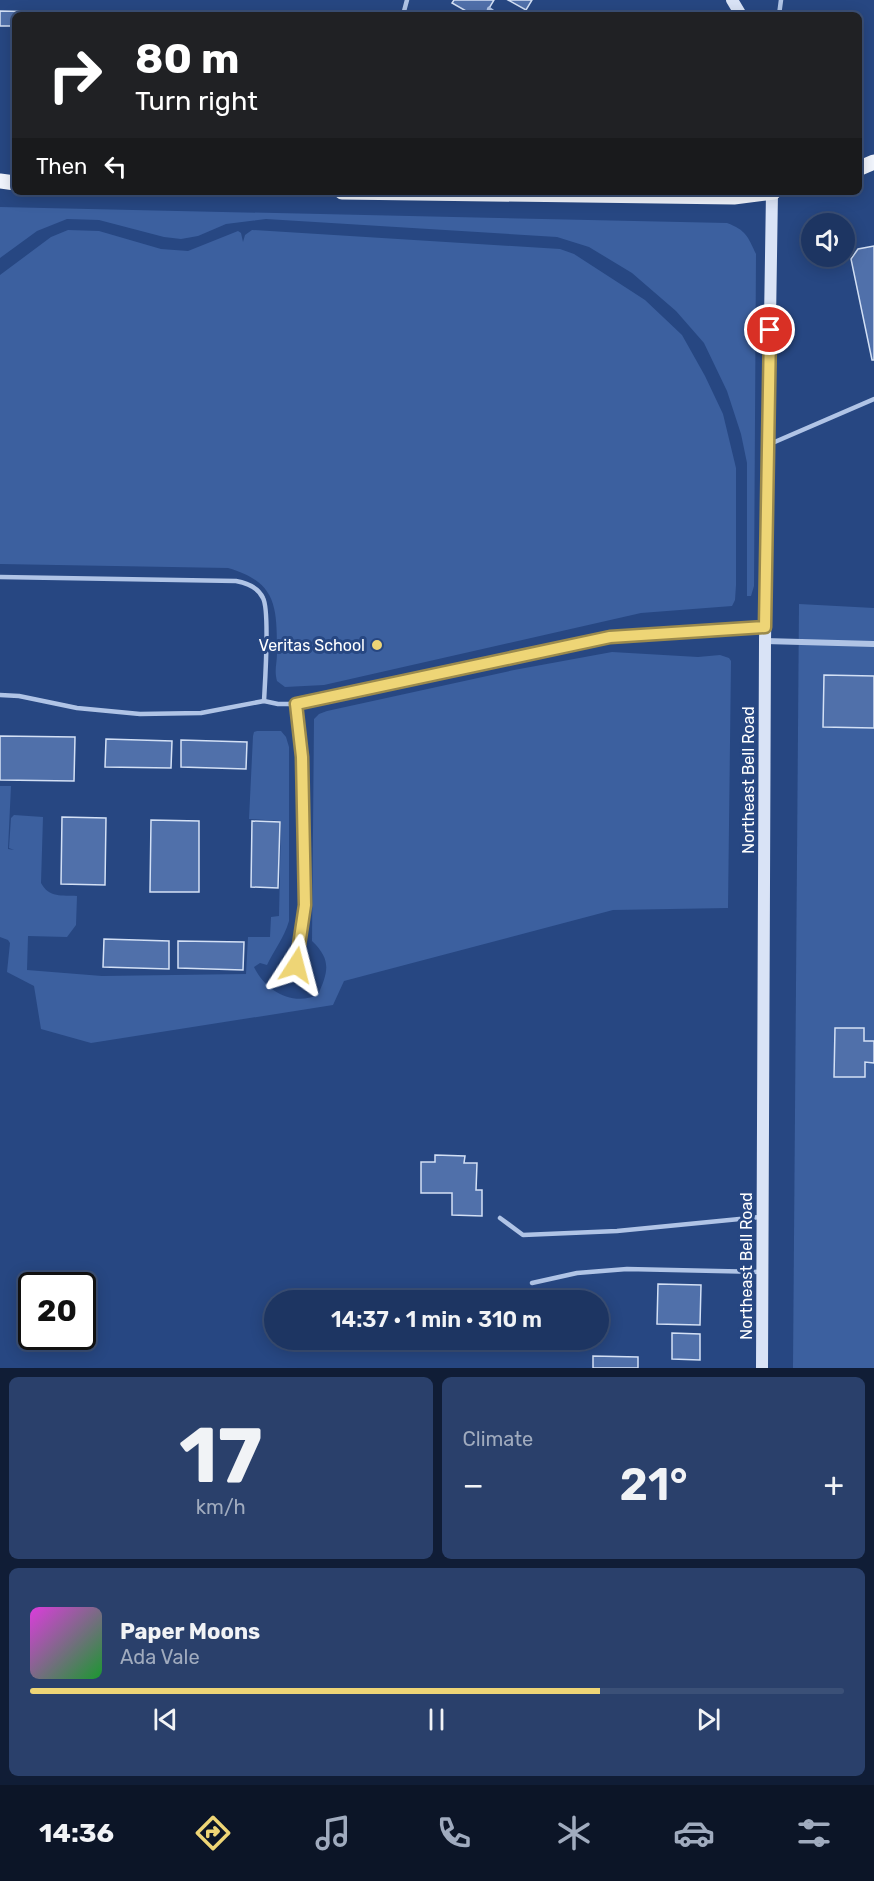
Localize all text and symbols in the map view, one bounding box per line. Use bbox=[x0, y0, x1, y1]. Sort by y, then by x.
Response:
text: 80 m bbox=[135, 34, 239, 84]
icon: right bbox=[36, 36, 114, 114]
text: Turn right bbox=[135, 85, 258, 117]
icon: left bbox=[99, 150, 132, 183]
text: Then bbox=[36, 153, 87, 180]
map controls bbox=[801, 213, 855, 267]
button: sound bbox=[801, 213, 855, 267]
pin bbox=[744, 304, 795, 355]
icon: arrive bbox=[753, 313, 786, 346]
place label: Veritas School bbox=[258, 636, 365, 655]
marker: Veritas School bbox=[370, 638, 384, 652]
street label: Northeast Bell Road bbox=[739, 706, 758, 854]
position arrow bbox=[264, 933, 328, 997]
street label: Northeast Bell Road bbox=[737, 1192, 756, 1340]
speed limit sign: 20 bbox=[18, 1272, 96, 1350]
text: 14:37 · 1 min · 310 m bbox=[331, 1306, 542, 1333]
text: 17 bbox=[179, 1409, 262, 1502]
text: Climate bbox=[463, 1427, 533, 1451]
text: 21° bbox=[620, 1458, 688, 1511]
text: − bbox=[463, 1465, 484, 1504]
text: + bbox=[823, 1465, 844, 1504]
text: km/h bbox=[196, 1495, 246, 1519]
text: Paper Moons bbox=[120, 1618, 260, 1645]
text: Ada Vale bbox=[120, 1645, 200, 1669]
icon: previous bbox=[149, 1703, 182, 1736]
icon: pause bbox=[420, 1703, 453, 1736]
icon: next bbox=[692, 1703, 725, 1736]
icon: directions bbox=[192, 1812, 234, 1854]
icon: music bbox=[312, 1812, 354, 1854]
icon: phone bbox=[433, 1812, 475, 1854]
icon: climate bbox=[553, 1812, 595, 1854]
icon: car bbox=[673, 1812, 715, 1854]
icon: filters bbox=[793, 1812, 835, 1854]
text: 14:36 bbox=[39, 1817, 114, 1849]

